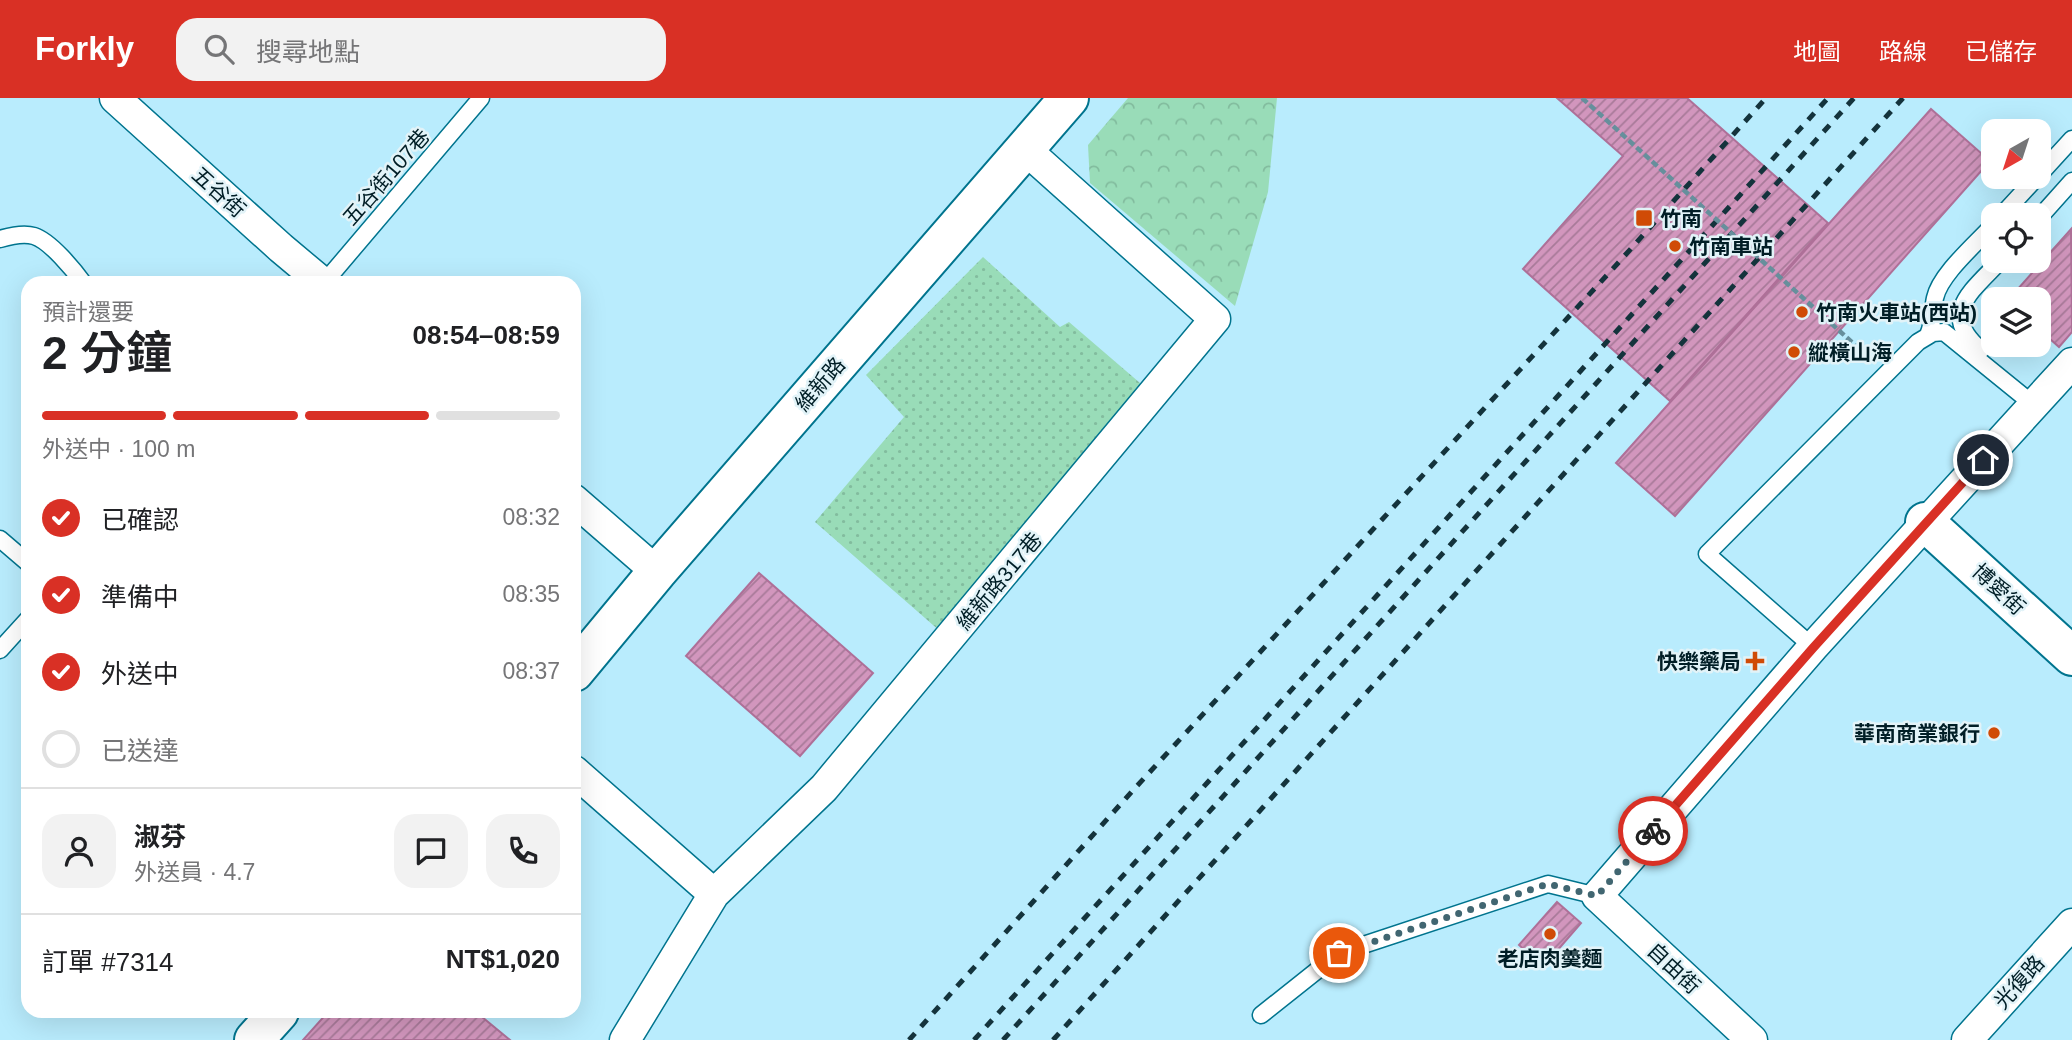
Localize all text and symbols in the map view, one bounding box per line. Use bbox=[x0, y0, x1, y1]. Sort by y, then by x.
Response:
search box bbox=[176, 18, 666, 81]
text: Forkly bbox=[35, 30, 134, 67]
icon: search bbox=[200, 30, 238, 68]
text: 搜尋地點 bbox=[256, 37, 360, 67]
text: 地圖 bbox=[1793, 38, 1841, 65]
text: 路線 bbox=[1879, 38, 1927, 65]
text: 已儲存 bbox=[1965, 38, 2037, 65]
north arrow bbox=[1981, 119, 2051, 189]
map controls bbox=[1981, 119, 2051, 357]
street label: 五谷街107巷 bbox=[338, 125, 434, 229]
street label: 五谷街 bbox=[188, 162, 250, 222]
button: locate bbox=[1981, 203, 2051, 273]
place label: 竹南 bbox=[1660, 207, 1702, 230]
marker: 竹南 bbox=[1634, 208, 1654, 228]
place label: 竹南車站 bbox=[1689, 235, 1773, 258]
marker: 竹南車站 bbox=[1667, 238, 1683, 254]
button: layers bbox=[1981, 287, 2051, 357]
text: 預計還要 bbox=[42, 299, 134, 325]
place label: 竹南火車站(西站) bbox=[1816, 301, 1977, 324]
marker: 竹南火車站(西站) bbox=[1794, 304, 1810, 320]
text: 08:54–08:59 bbox=[413, 320, 560, 350]
text: 2 分鐘 bbox=[42, 327, 172, 379]
place label: 縱橫山海 bbox=[1808, 341, 1892, 364]
marker: 縱橫山海 bbox=[1786, 344, 1802, 360]
street label: 維新路 bbox=[791, 353, 849, 415]
pin bbox=[1953, 430, 2013, 490]
text: 外送中 · 100 m bbox=[42, 436, 195, 462]
icon: home bbox=[1964, 441, 2002, 479]
icon: check bbox=[42, 499, 80, 537]
text: 08:32 bbox=[502, 504, 560, 530]
text: 已確認 bbox=[101, 505, 179, 535]
street label: 維新路317巷 bbox=[952, 528, 1046, 634]
street label: 博愛街 bbox=[1968, 559, 2030, 619]
icon: check bbox=[42, 576, 80, 614]
text: 08:35 bbox=[502, 581, 560, 607]
text: 準備中 bbox=[101, 582, 179, 612]
place label: 快樂藥局 bbox=[1657, 650, 1741, 673]
icon: check bbox=[42, 653, 80, 691]
marker: 快樂藥局 bbox=[1747, 653, 1763, 669]
text: 08:37 bbox=[502, 658, 560, 684]
text: 外送中 bbox=[101, 659, 179, 689]
place label: 華南商業銀行 bbox=[1854, 722, 1980, 745]
marker: 華南商業銀行 bbox=[1986, 725, 2002, 741]
text: 已送達 bbox=[101, 736, 179, 766]
courier bbox=[1618, 796, 1688, 866]
icon: bike bbox=[1634, 812, 1672, 850]
button: person bbox=[42, 814, 116, 888]
button: chat bbox=[394, 814, 468, 888]
button: phone bbox=[486, 814, 560, 888]
text: 淑芬 bbox=[134, 822, 186, 852]
text: 外送員 · 4.7 bbox=[134, 859, 255, 885]
pin bbox=[1309, 923, 1369, 983]
marker: 老店肉羮麵 bbox=[1542, 926, 1558, 942]
icon: bag bbox=[1320, 934, 1358, 972]
street label: 自由街 bbox=[1643, 938, 1705, 998]
text: NT$1,020 bbox=[446, 944, 560, 974]
text: 訂單 #7314 bbox=[42, 947, 174, 977]
place label: 老店肉羮麵 bbox=[1498, 947, 1603, 970]
street label: 光復路 bbox=[1989, 951, 2049, 1013]

